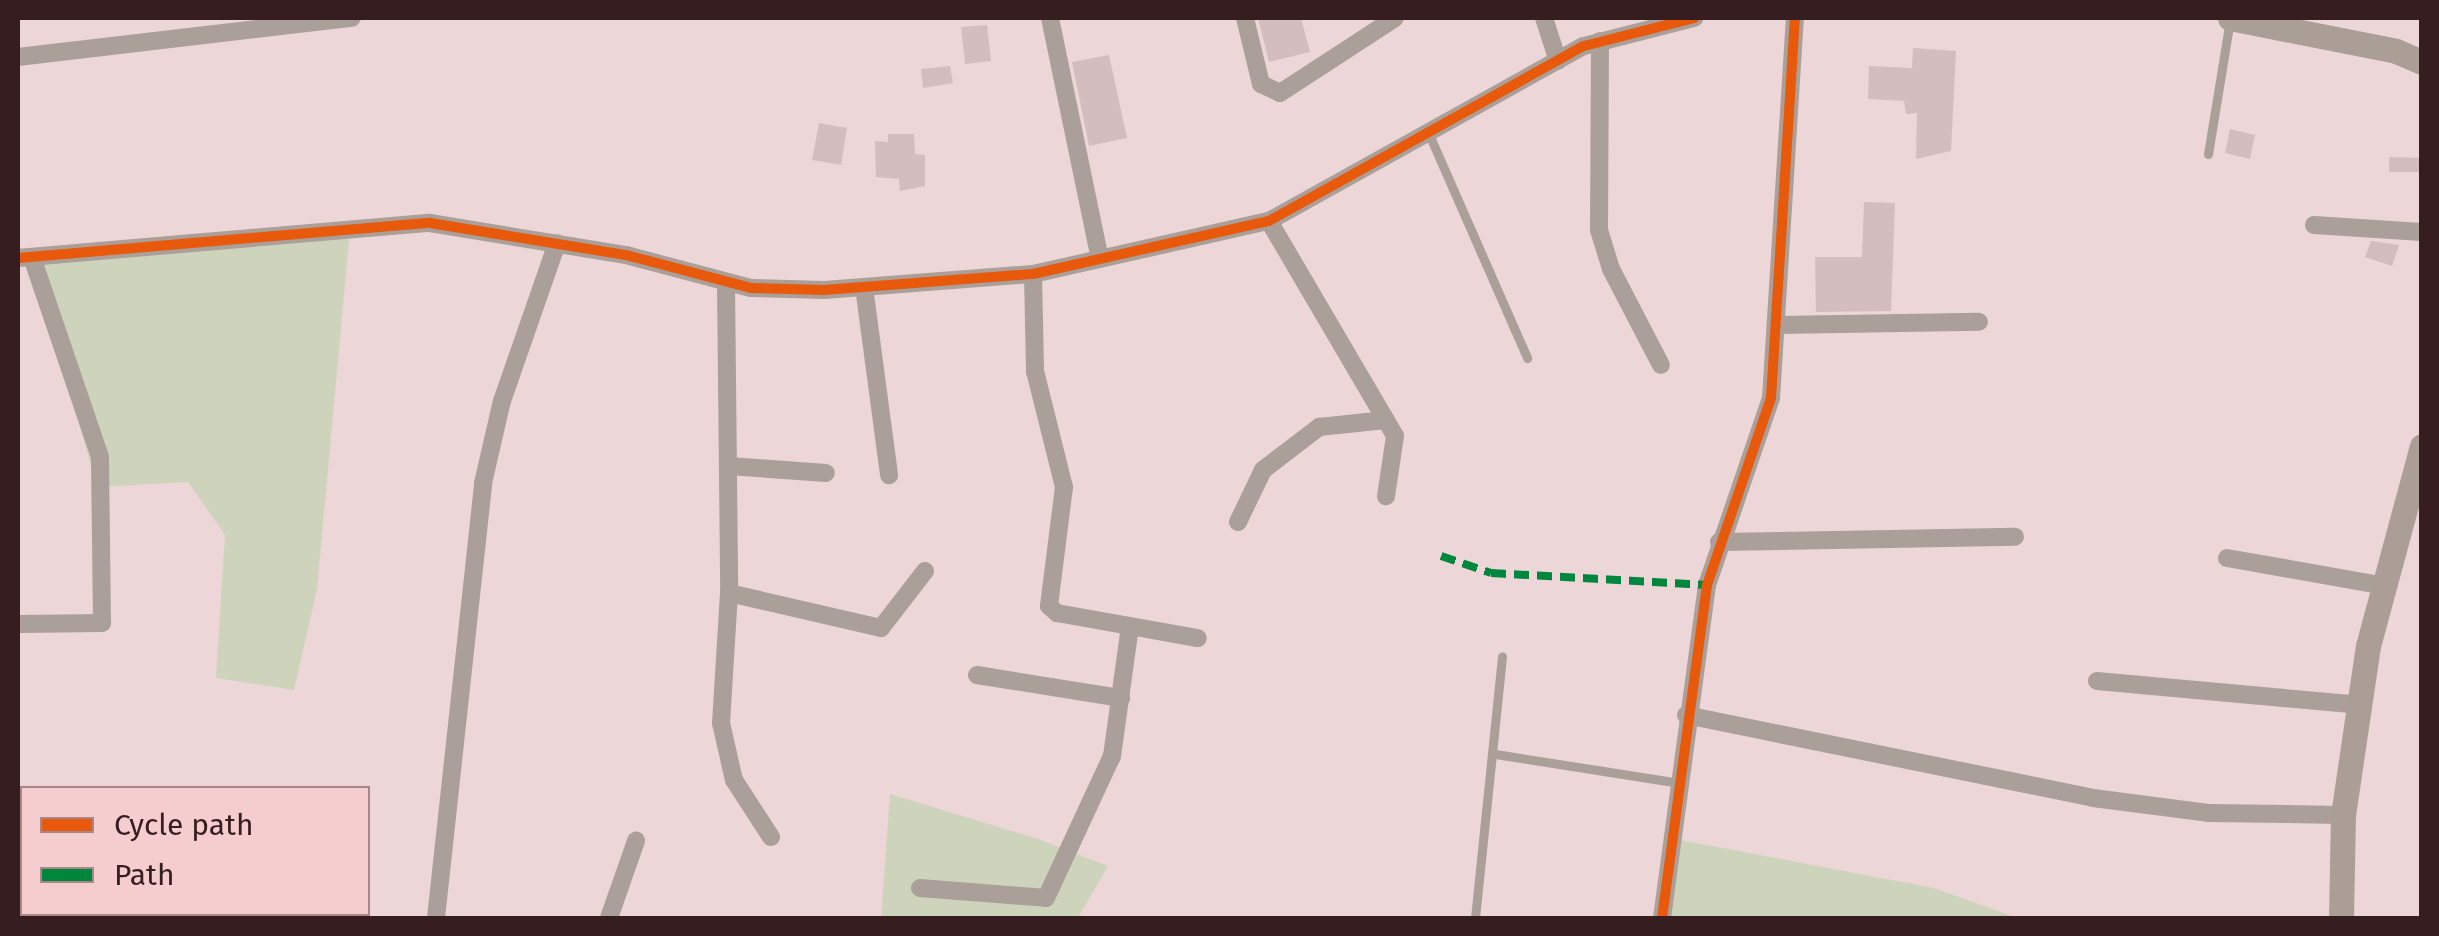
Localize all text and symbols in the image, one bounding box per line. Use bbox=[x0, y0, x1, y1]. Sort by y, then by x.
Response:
legend bbox=[20, 786, 370, 916]
text: Cycle path bbox=[114, 807, 253, 843]
text: Path bbox=[114, 857, 175, 893]

